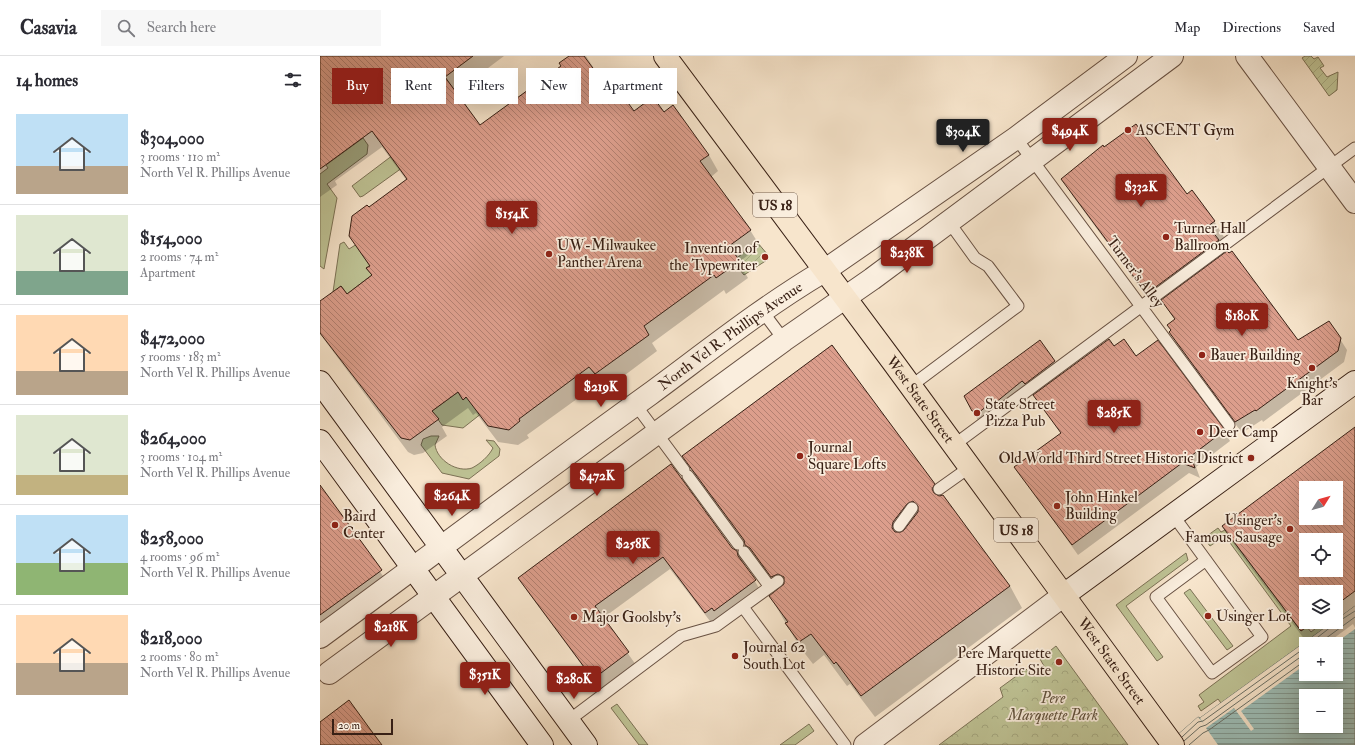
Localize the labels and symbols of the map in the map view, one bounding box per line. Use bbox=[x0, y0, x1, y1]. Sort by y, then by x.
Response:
pin: $494K bbox=[1042, 118, 1098, 152]
pin: $304K bbox=[935, 119, 991, 153]
place label: ASCENT Gym bbox=[1135, 121, 1235, 140]
marker: ASCENT Gym bbox=[1123, 125, 1133, 135]
pin: $332K bbox=[1113, 174, 1169, 208]
road number: US 18 bbox=[753, 193, 797, 217]
pin: $154K bbox=[484, 201, 540, 235]
place label: Turner Hall Ballroom bbox=[1174, 219, 1246, 255]
marker: Turner Hall Ballroom bbox=[1161, 232, 1171, 242]
street label: Turner's Alley bbox=[1102, 233, 1168, 312]
place label: UW-Milwaukee Panther Arena bbox=[557, 236, 656, 272]
place label: Invention of the Typewriter bbox=[669, 239, 759, 276]
pin: $238K bbox=[879, 240, 935, 274]
marker: UW-Milwaukee Panther Arena bbox=[544, 249, 554, 259]
marker: Invention of the Typewriter bbox=[760, 252, 770, 262]
street label: North Vel R. Phillips Avenue bbox=[654, 277, 806, 394]
pin: $180K bbox=[1214, 303, 1270, 337]
place label: Bauer Building bbox=[1210, 346, 1301, 365]
marker: Bauer Building bbox=[1197, 350, 1207, 360]
street label: West State Street bbox=[882, 351, 959, 447]
marker: Knight's Bar bbox=[1307, 363, 1317, 373]
pin: $219K bbox=[573, 374, 629, 408]
place label: Knight's Bar bbox=[1287, 374, 1337, 410]
place label: State Street Pizza Pub bbox=[985, 395, 1055, 431]
pin: $285K bbox=[1086, 400, 1142, 434]
marker: State Street Pizza Pub bbox=[972, 408, 982, 418]
place label: Deer Camp bbox=[1208, 423, 1278, 443]
marker: Deer Camp bbox=[1195, 427, 1205, 437]
place label: Journal Square Lofts bbox=[807, 438, 886, 474]
place label: Old World Third Street Historic District bbox=[998, 449, 1243, 468]
marker: Journal Square Lofts bbox=[795, 451, 805, 461]
marker: Old World Third Street Historic District bbox=[1246, 453, 1256, 463]
pin: $472K bbox=[569, 463, 625, 497]
north arrow bbox=[1299, 481, 1343, 525]
pin: $264K bbox=[424, 483, 480, 517]
place label: John Hinkel Building bbox=[1064, 488, 1138, 524]
marker: John Hinkel Building bbox=[1052, 501, 1062, 511]
place label: Baird Center bbox=[343, 507, 385, 543]
place label: Usinger's Famous Sausage bbox=[1185, 511, 1282, 547]
road number: US 18 bbox=[994, 518, 1038, 542]
marker: Baird Center bbox=[330, 520, 340, 530]
marker: Usinger's Famous Sausage bbox=[1285, 524, 1295, 534]
pin: $258K bbox=[605, 531, 661, 565]
place label: Usinger Lot bbox=[1216, 607, 1291, 626]
place label: Major Goolsby's bbox=[582, 608, 681, 627]
marker: Usinger Lot bbox=[1203, 611, 1213, 621]
marker: Major Goolsby's bbox=[569, 612, 579, 622]
street label: West State Street bbox=[1073, 613, 1150, 708]
pin: $218K bbox=[363, 614, 419, 648]
place label: Journal 62 South Lot bbox=[742, 638, 806, 674]
place label: Pere Marquette Historic Site bbox=[957, 644, 1051, 680]
marker: Journal 62 South Lot bbox=[730, 651, 740, 661]
marker: Pere Marquette Historic Site bbox=[1054, 657, 1064, 667]
pin: $351K bbox=[457, 662, 513, 696]
pin: $280K bbox=[546, 666, 602, 700]
park label: Pere Marquette Park bbox=[1007, 689, 1098, 725]
scale bar bbox=[332, 717, 393, 736]

